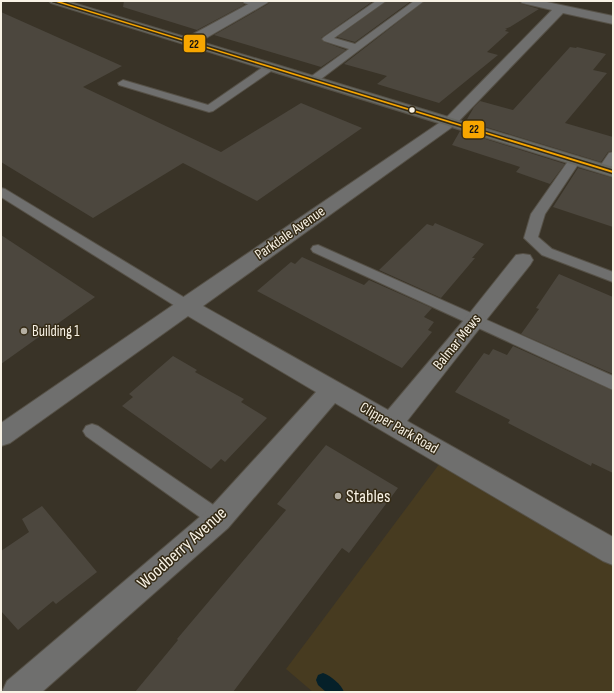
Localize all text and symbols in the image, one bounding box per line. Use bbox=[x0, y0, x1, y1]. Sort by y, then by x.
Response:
line badge: 22 bbox=[183, 34, 206, 53]
text: 22 bbox=[189, 38, 199, 51]
unlabelled marker bbox=[407, 105, 417, 115]
line badge: 22 bbox=[462, 120, 485, 139]
text: 22 bbox=[469, 123, 479, 136]
street label: Parkdale Avenue bbox=[251, 202, 329, 264]
street label: Balmar Mews bbox=[429, 310, 485, 374]
place label: Building 1 bbox=[32, 322, 80, 341]
marker: Building 1 bbox=[19, 326, 29, 336]
street label: Clipper Park Road bbox=[356, 398, 442, 458]
place label: Stables bbox=[346, 486, 391, 507]
marker: Stables bbox=[333, 491, 343, 501]
street label: Woodberry Avenue bbox=[133, 502, 231, 594]

